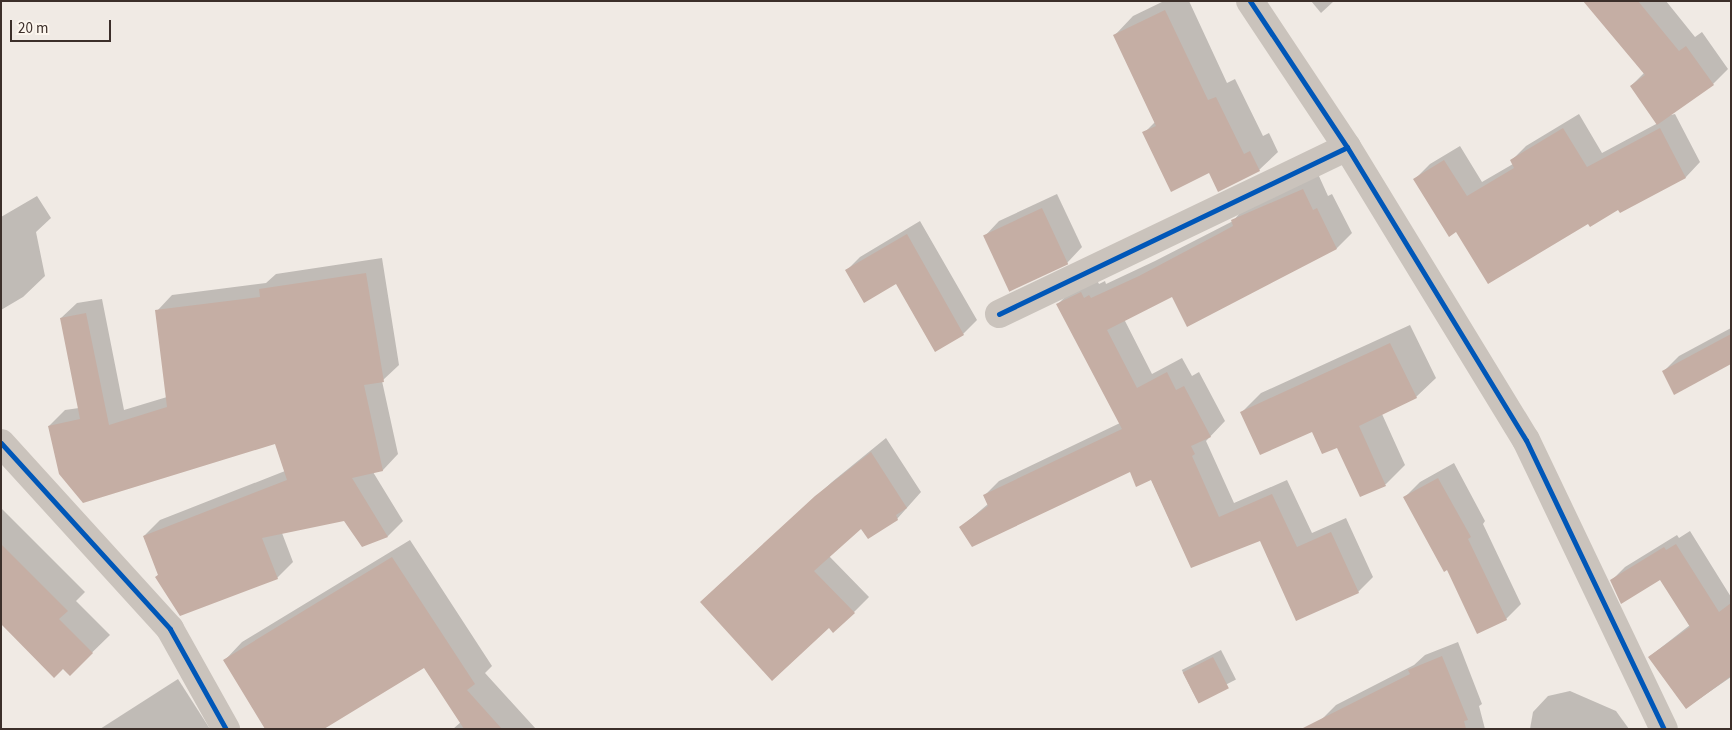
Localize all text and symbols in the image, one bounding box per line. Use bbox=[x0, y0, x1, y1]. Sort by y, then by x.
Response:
scale bar bbox=[12, 10, 114, 42]
text: 20 m bbox=[18, 18, 48, 39]

